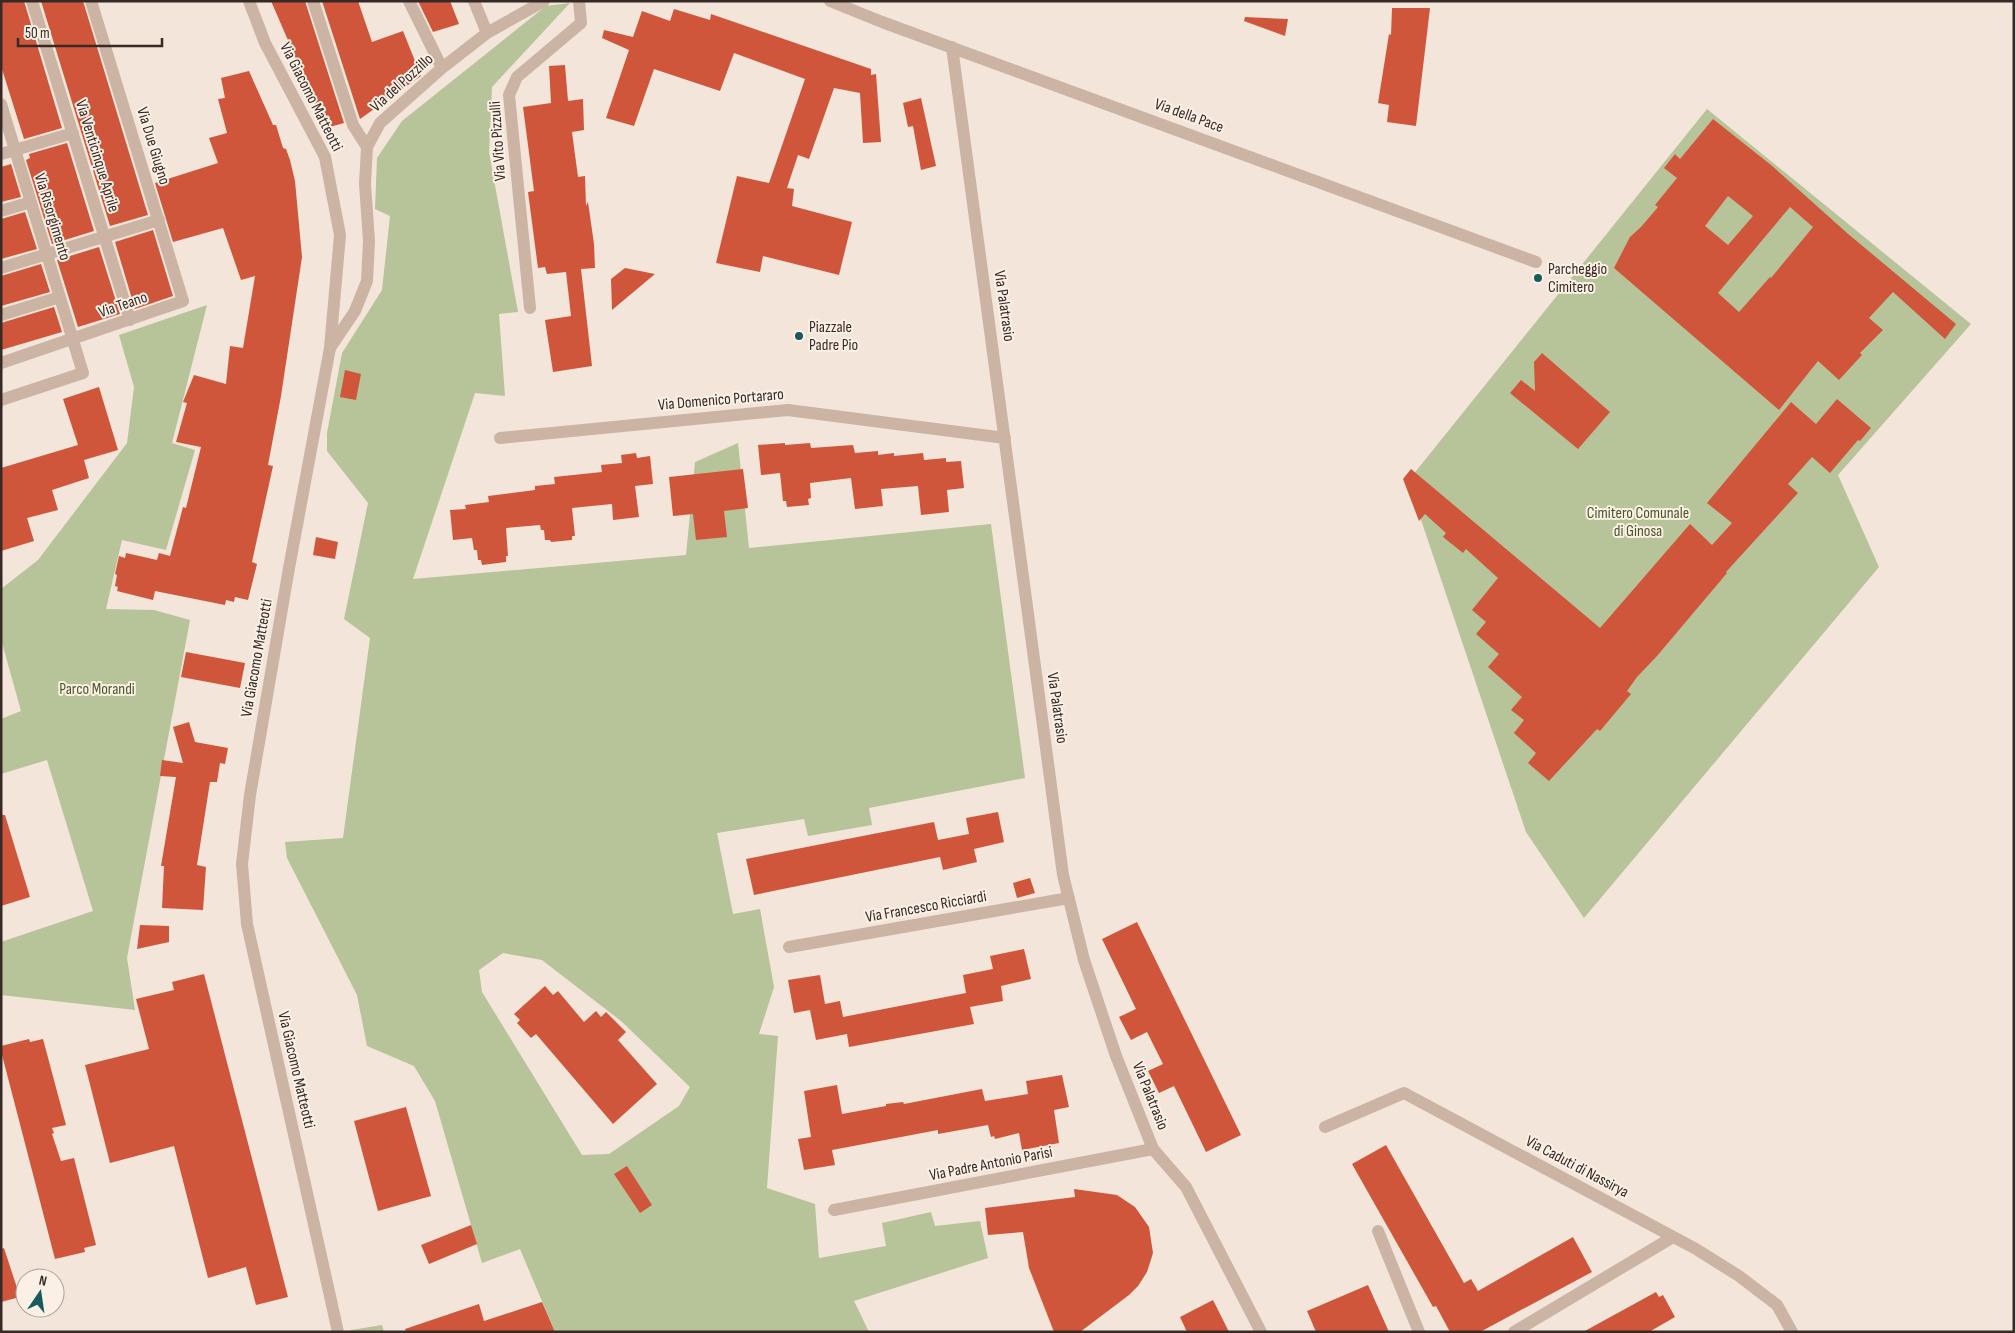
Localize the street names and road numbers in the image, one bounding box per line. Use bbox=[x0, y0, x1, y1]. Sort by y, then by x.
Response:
street label: Via Giacomo Matteotti bbox=[275, 39, 347, 155]
street label: Via del Pozzillo bbox=[367, 50, 437, 116]
street label: Via della Pace bbox=[1152, 95, 1226, 137]
street label: Via Venticinque Aprile bbox=[71, 98, 123, 214]
street label: Via Vito Pizzulli bbox=[486, 100, 510, 182]
street label: Via Due Giugno bbox=[132, 105, 174, 187]
street label: Via Risorgimento bbox=[30, 171, 74, 263]
street label: Via Palatrasio bbox=[990, 269, 1018, 343]
street label: Via Teano bbox=[96, 288, 150, 322]
street label: Via Domenico Portararo bbox=[657, 385, 785, 415]
street label: Via Giacomo Matteotti bbox=[237, 597, 277, 719]
street label: Via Palatrasio bbox=[1043, 671, 1071, 745]
street label: Via Francesco Ricciardi bbox=[864, 887, 988, 927]
street label: Via Giacomo Matteotti bbox=[273, 1010, 319, 1130]
street label: Via Palatrasio bbox=[1128, 1059, 1172, 1133]
street label: Via Caduti di Nassirya bbox=[1522, 1132, 1632, 1202]
street label: Via Padre Antonio Parisi bbox=[928, 1143, 1054, 1185]

